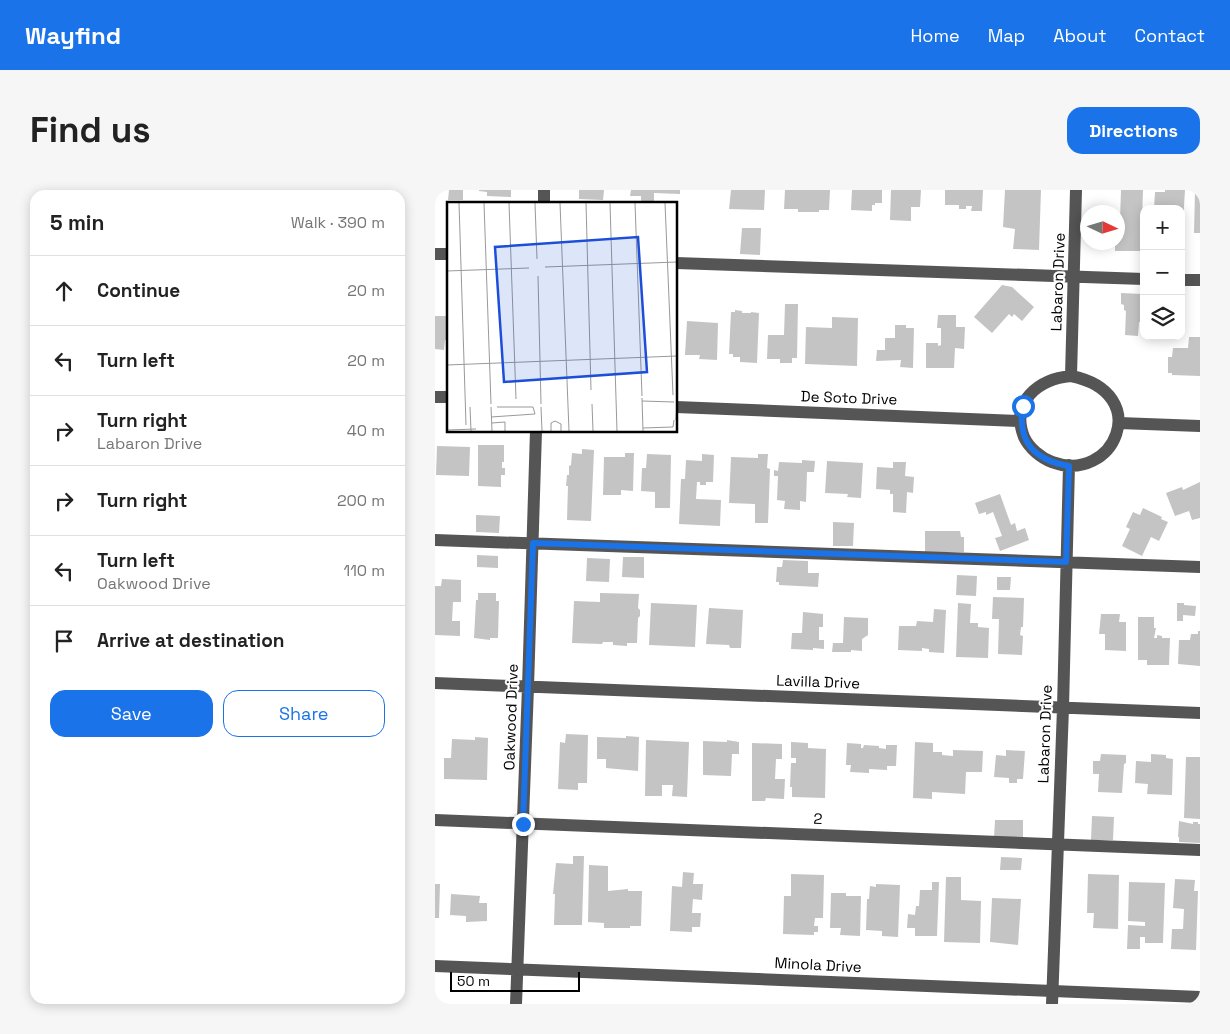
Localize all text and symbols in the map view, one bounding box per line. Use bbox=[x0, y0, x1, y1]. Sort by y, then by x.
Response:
text: Wayfind bbox=[25, 20, 121, 51]
text: Home bbox=[911, 24, 960, 47]
text: Map bbox=[988, 24, 1025, 47]
text: About bbox=[1053, 24, 1107, 47]
text: Contact bbox=[1135, 24, 1205, 47]
button: Directions bbox=[1067, 107, 1200, 154]
text: Find us bbox=[30, 108, 151, 152]
inset map bbox=[447, 202, 677, 432]
north arrow bbox=[1080, 205, 1125, 250]
map controls bbox=[1140, 205, 1185, 340]
button: + bbox=[1140, 205, 1185, 250]
text: 5 min bbox=[50, 209, 104, 236]
text: Walk · 390 m bbox=[291, 212, 385, 233]
street label: Labaron Drive bbox=[1046, 232, 1069, 332]
button: − bbox=[1140, 250, 1185, 295]
icon: ahead bbox=[50, 277, 78, 305]
text: Continue bbox=[97, 278, 180, 303]
text: 20 m bbox=[347, 280, 385, 301]
button: layers bbox=[1140, 295, 1185, 340]
icon: left bbox=[50, 347, 78, 375]
text: Turn left bbox=[97, 348, 175, 373]
text: 20 m bbox=[347, 350, 385, 371]
street label: De Soto Drive bbox=[800, 386, 898, 409]
route start bbox=[1012, 395, 1035, 418]
text: Turn right bbox=[97, 408, 187, 433]
icon: right bbox=[50, 417, 78, 445]
text: 40 m bbox=[347, 420, 385, 441]
text: Labaron Drive bbox=[97, 433, 202, 454]
icon: right bbox=[50, 487, 78, 515]
text: Turn right bbox=[97, 488, 187, 513]
text: 200 m bbox=[337, 490, 385, 511]
text: Turn left bbox=[97, 548, 175, 573]
icon: left bbox=[50, 557, 78, 585]
text: 110 m bbox=[343, 560, 385, 581]
text: Oakwood Drive bbox=[97, 573, 211, 594]
icon: arrive bbox=[50, 627, 78, 655]
text: Arrive at destination bbox=[97, 628, 285, 653]
street label: Oakwood Drive bbox=[499, 663, 522, 771]
street label: Lavilla Drive bbox=[776, 671, 860, 692]
street label: Labaron Drive bbox=[1033, 684, 1056, 784]
button: Save bbox=[50, 690, 213, 737]
button: Share bbox=[223, 690, 385, 737]
street label: 2 bbox=[813, 809, 823, 828]
route end bbox=[512, 813, 535, 836]
street label: Minola Drive bbox=[774, 953, 862, 976]
scale bar bbox=[450, 969, 580, 992]
text: 50 m bbox=[457, 972, 490, 990]

